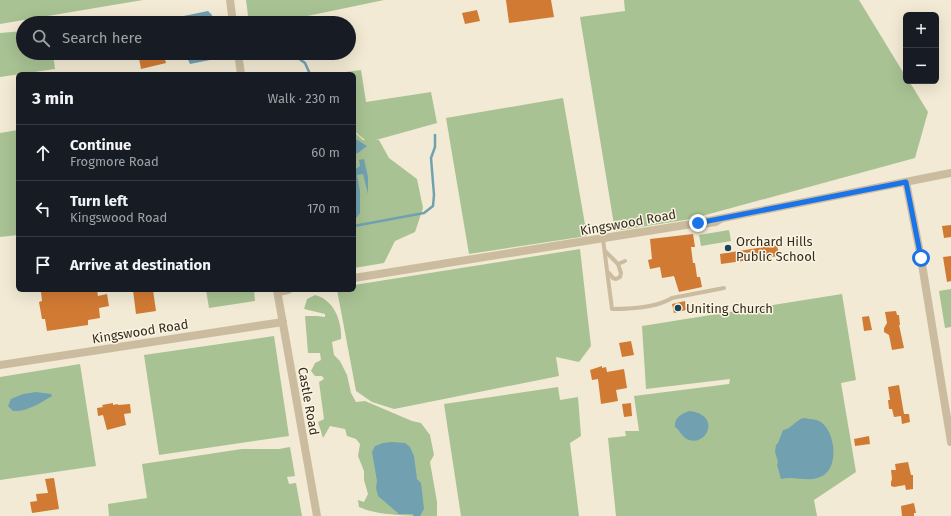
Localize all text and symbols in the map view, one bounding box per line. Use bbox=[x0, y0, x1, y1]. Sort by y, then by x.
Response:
map controls bbox=[903, 12, 939, 84]
button: + bbox=[903, 12, 939, 48]
search box bbox=[16, 16, 356, 60]
icon: search bbox=[30, 27, 52, 49]
text: Search here bbox=[62, 29, 142, 47]
button: − bbox=[903, 48, 939, 84]
text: 3 min bbox=[32, 88, 74, 109]
text: Walk · 230 m bbox=[268, 91, 340, 106]
text: Continue bbox=[70, 136, 131, 154]
icon: ahead bbox=[32, 142, 54, 164]
text: 60 m bbox=[311, 145, 340, 160]
text: Frogmore Road bbox=[70, 154, 159, 169]
text: Turn left bbox=[70, 192, 128, 210]
icon: left bbox=[32, 198, 54, 220]
text: 170 m bbox=[307, 201, 340, 216]
street label: Kingswood Road bbox=[579, 207, 677, 238]
text: Kingswood Road bbox=[70, 210, 167, 225]
route end bbox=[689, 214, 707, 232]
place label: Orchard Hills Public School bbox=[736, 234, 816, 264]
marker: Orchard Hills Public School bbox=[723, 243, 733, 253]
route start bbox=[912, 249, 930, 267]
icon: arrive bbox=[32, 254, 54, 276]
text: Arrive at destination bbox=[70, 256, 211, 274]
place label: Uniting Church bbox=[686, 301, 773, 316]
marker: Uniting Church bbox=[673, 303, 683, 313]
street label: Kingswood Road bbox=[91, 316, 189, 347]
street label: Castle Road bbox=[295, 366, 322, 436]

